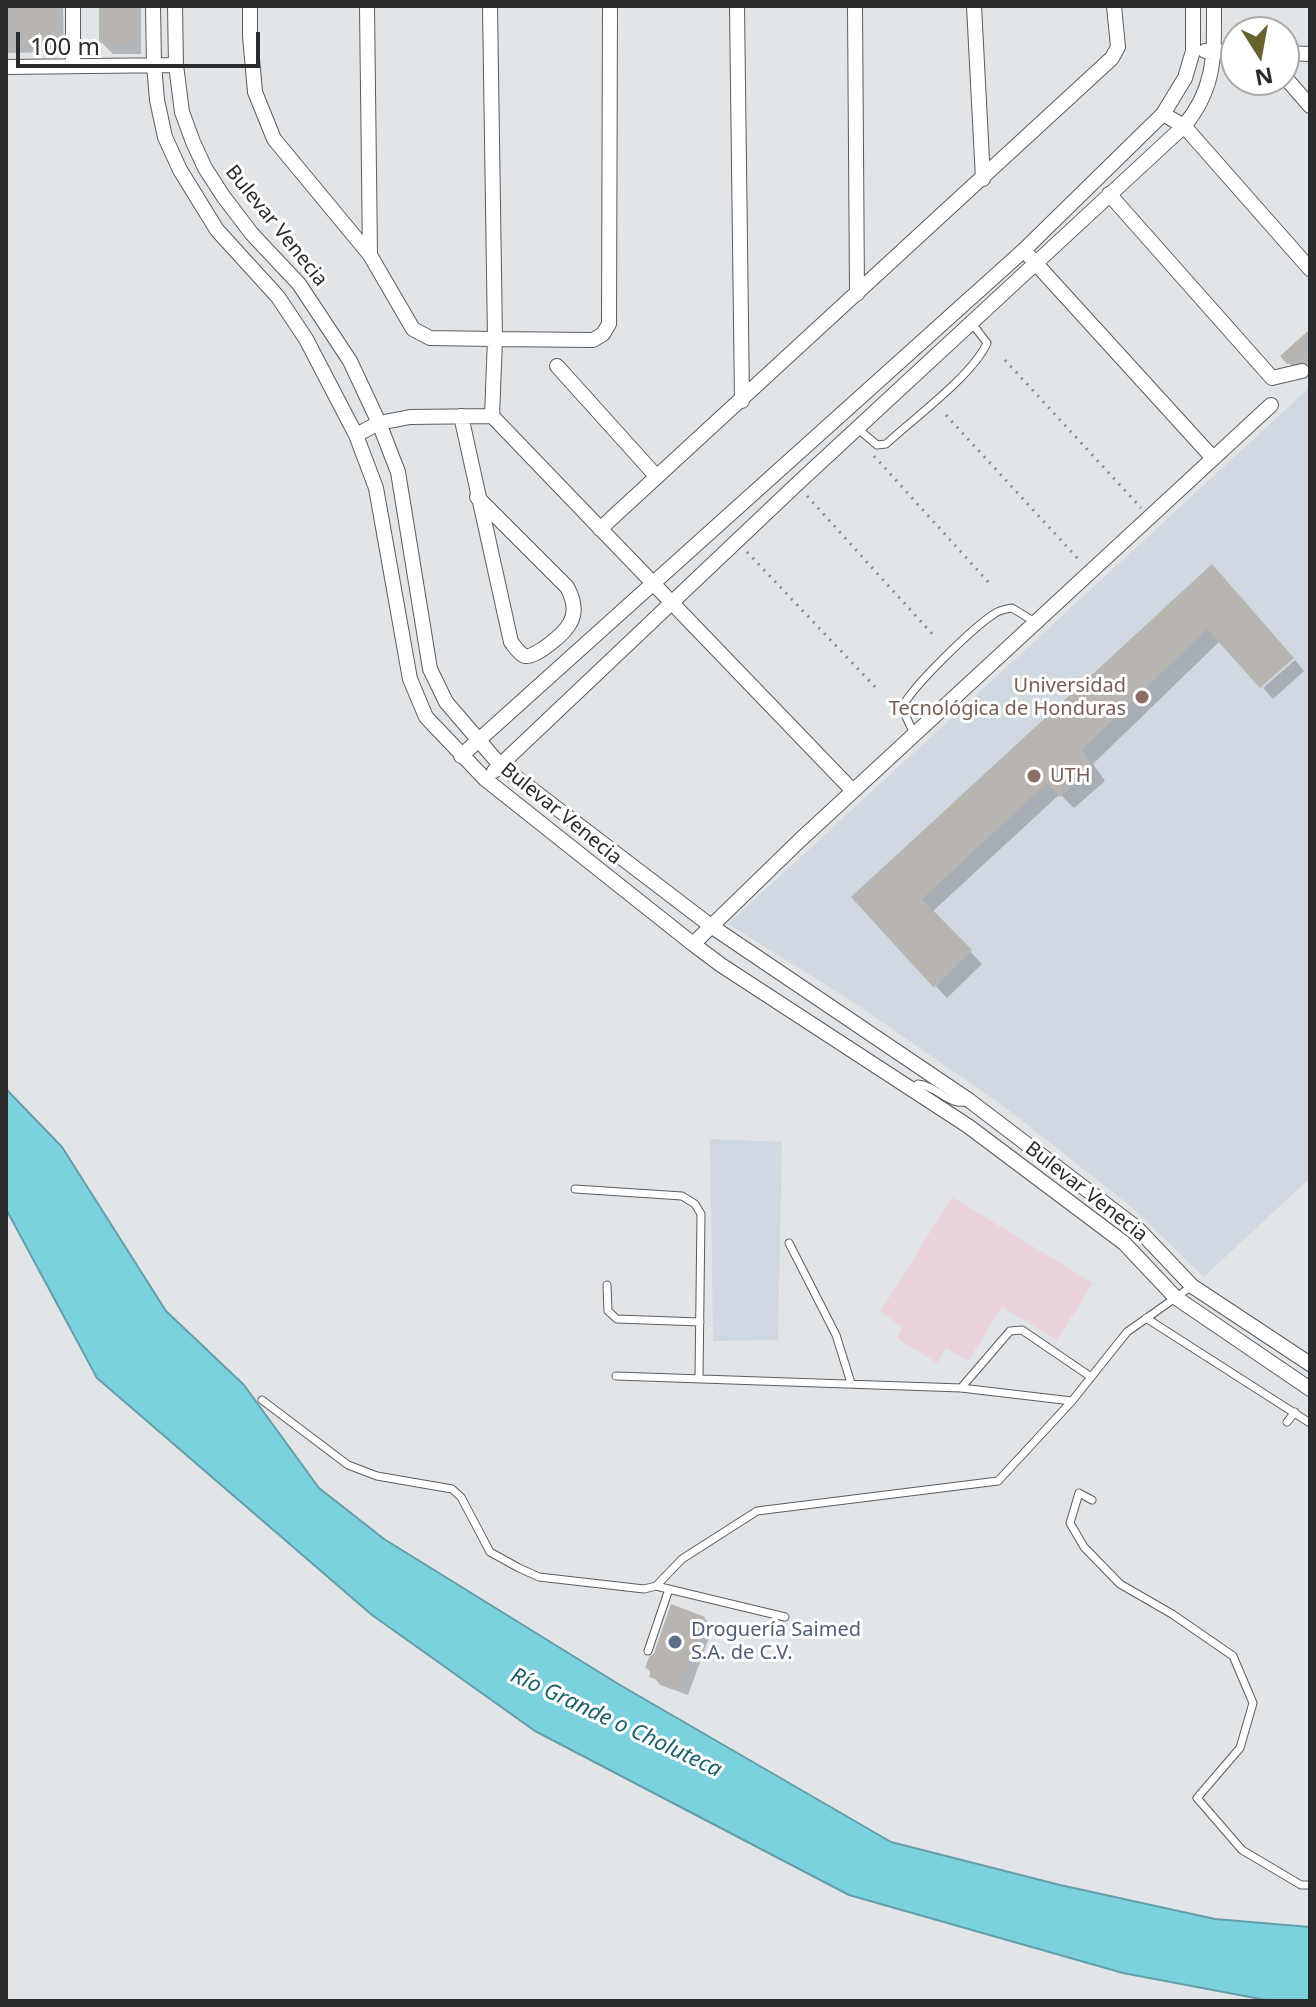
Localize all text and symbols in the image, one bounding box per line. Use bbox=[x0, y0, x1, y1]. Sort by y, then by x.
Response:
scale bar bbox=[20, 16, 264, 66]
north arrow bbox=[1220, 16, 1300, 96]
text: 100 m bbox=[30, 29, 100, 62]
text: N bbox=[1253, 61, 1276, 94]
street label: Bulevar Venecia bbox=[220, 161, 332, 291]
place label: Universidad Tecnológica de Honduras bbox=[889, 674, 1126, 721]
marker: Universidad Tecnológica de Honduras bbox=[1133, 688, 1151, 706]
street label: Bulevar Venecia bbox=[496, 758, 626, 870]
place label: UTH bbox=[1050, 764, 1091, 788]
marker: UTH bbox=[1025, 767, 1043, 785]
street label: Bulevar Venecia bbox=[1020, 1137, 1152, 1247]
place label: Droguería Saimed S.A. de C.V. bbox=[691, 1618, 861, 1665]
marker: Droguería Saimed S.A. de C.V. bbox=[666, 1633, 684, 1651]
water label: Río Grande o Choluteca bbox=[506, 1663, 726, 1783]

